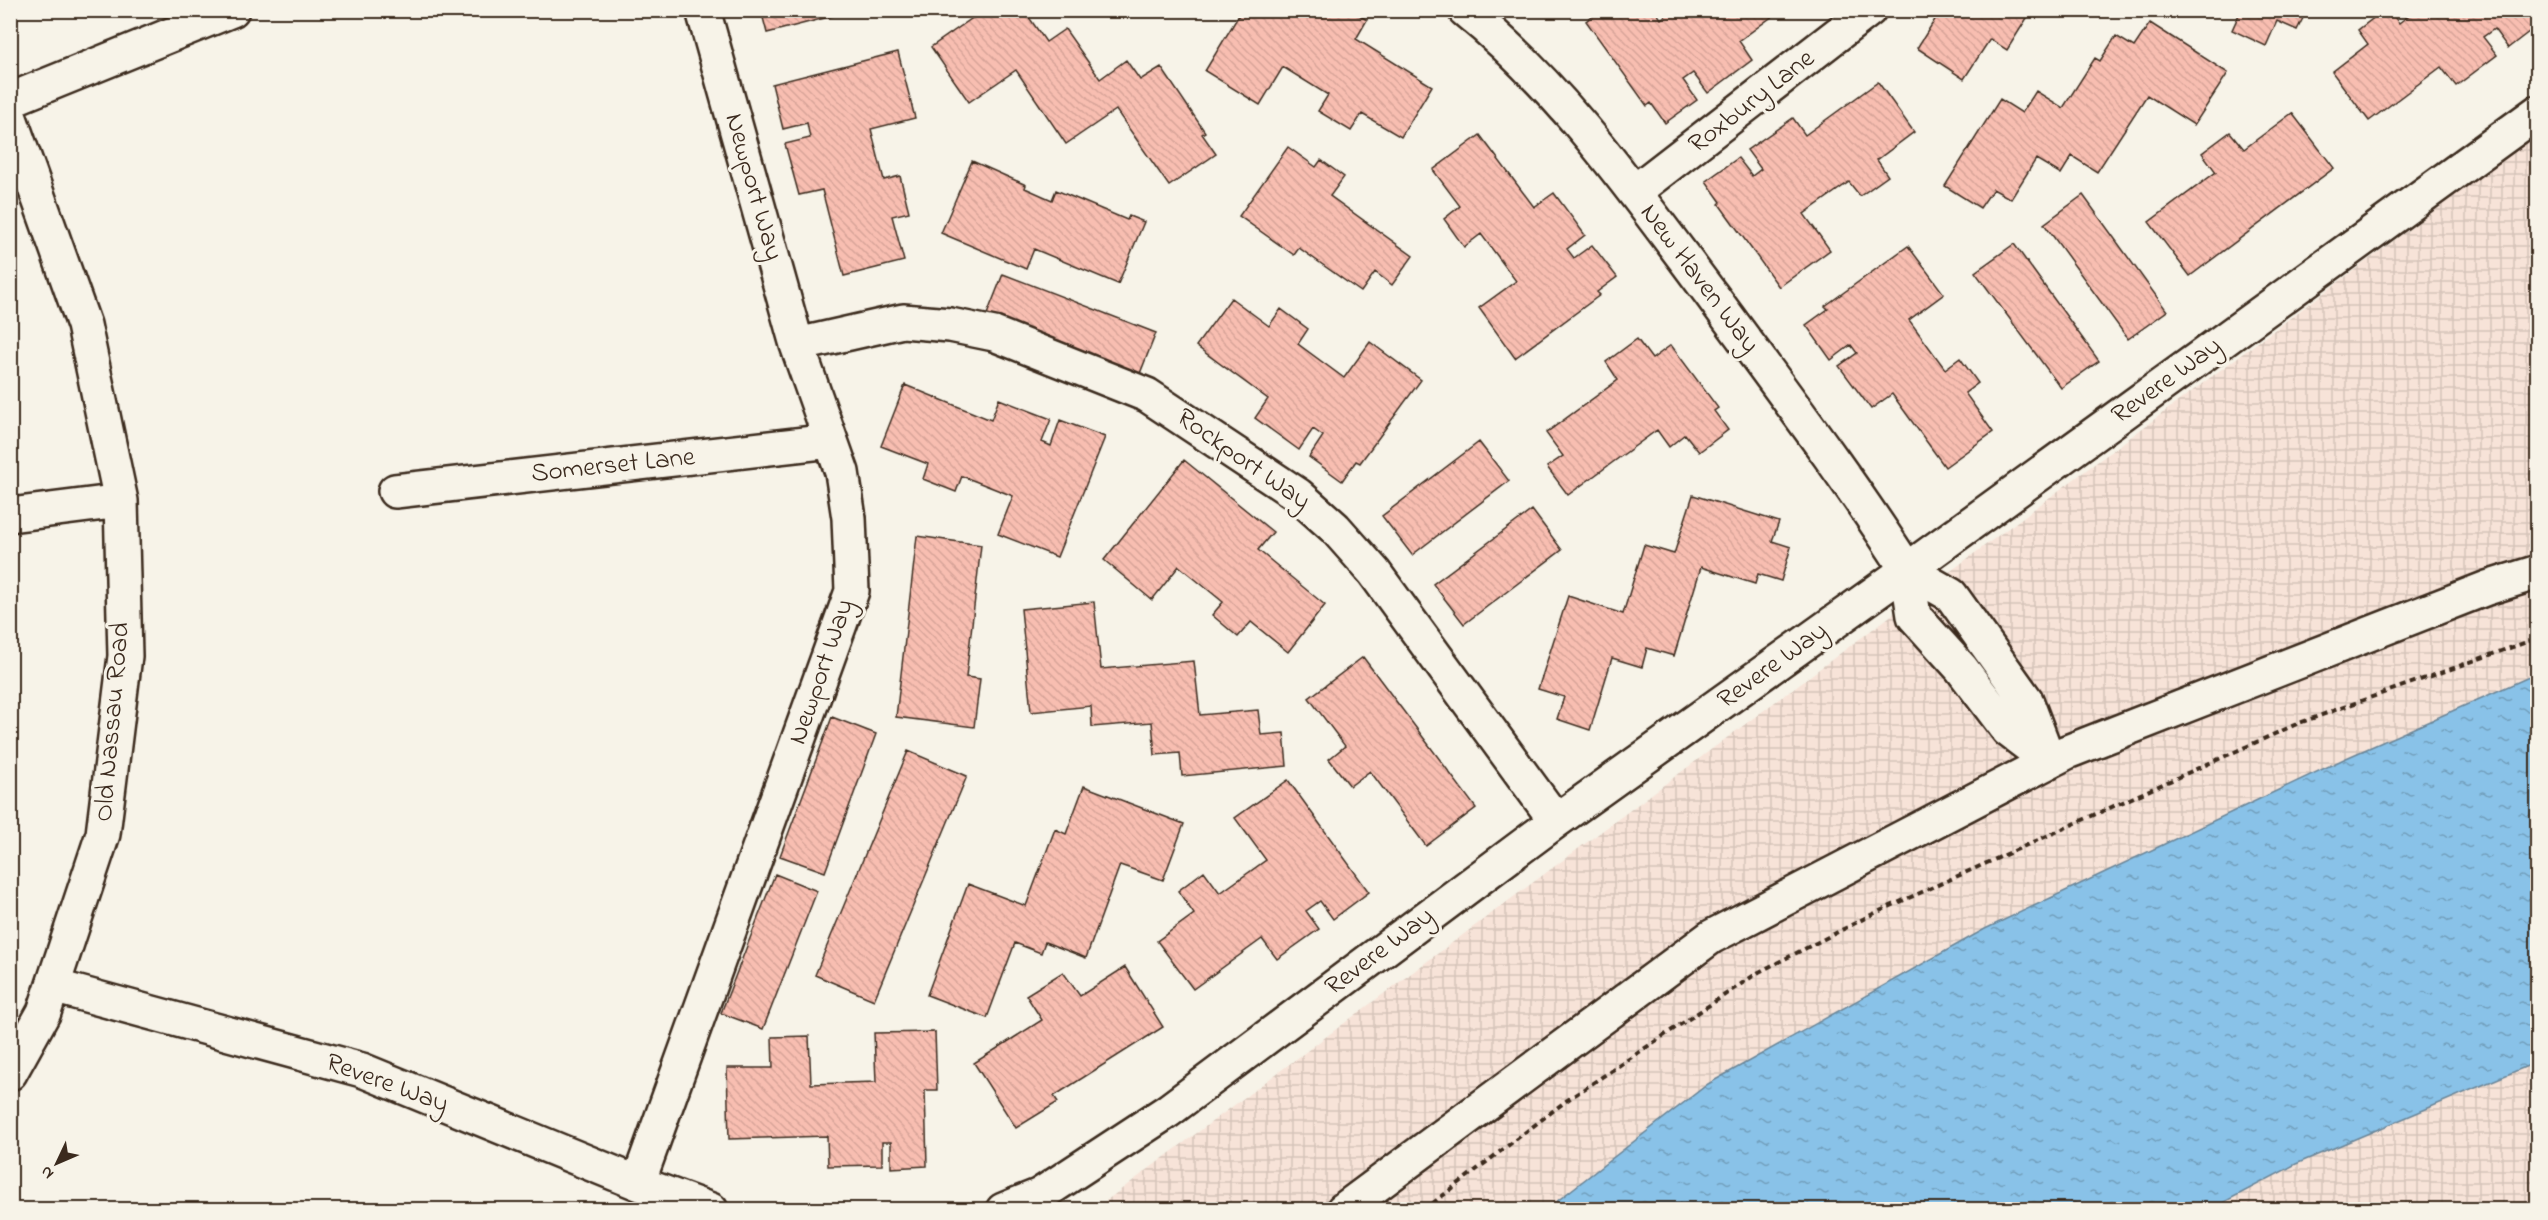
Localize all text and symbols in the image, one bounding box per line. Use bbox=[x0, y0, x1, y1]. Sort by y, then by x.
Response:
street label: Roxbury Lane bbox=[1681, 40, 1824, 164]
street label: Newport Way bbox=[713, 109, 793, 265]
street label: New Haven Way bbox=[1630, 196, 1768, 362]
street label: Revere Way bbox=[2104, 328, 2230, 434]
street label: Rockport Way bbox=[1168, 399, 1318, 521]
street label: Somerset Lane bbox=[529, 438, 698, 494]
street label: Newport Way bbox=[779, 594, 865, 750]
street label: Revere Way bbox=[1710, 613, 1836, 719]
street label: Old Nassau Road bbox=[85, 621, 141, 823]
street label: Revere Way bbox=[1317, 898, 1443, 1006]
street label: Revere Way bbox=[320, 1044, 454, 1124]
north arrow bbox=[27, 1133, 87, 1193]
text: N bbox=[35, 1160, 60, 1184]

